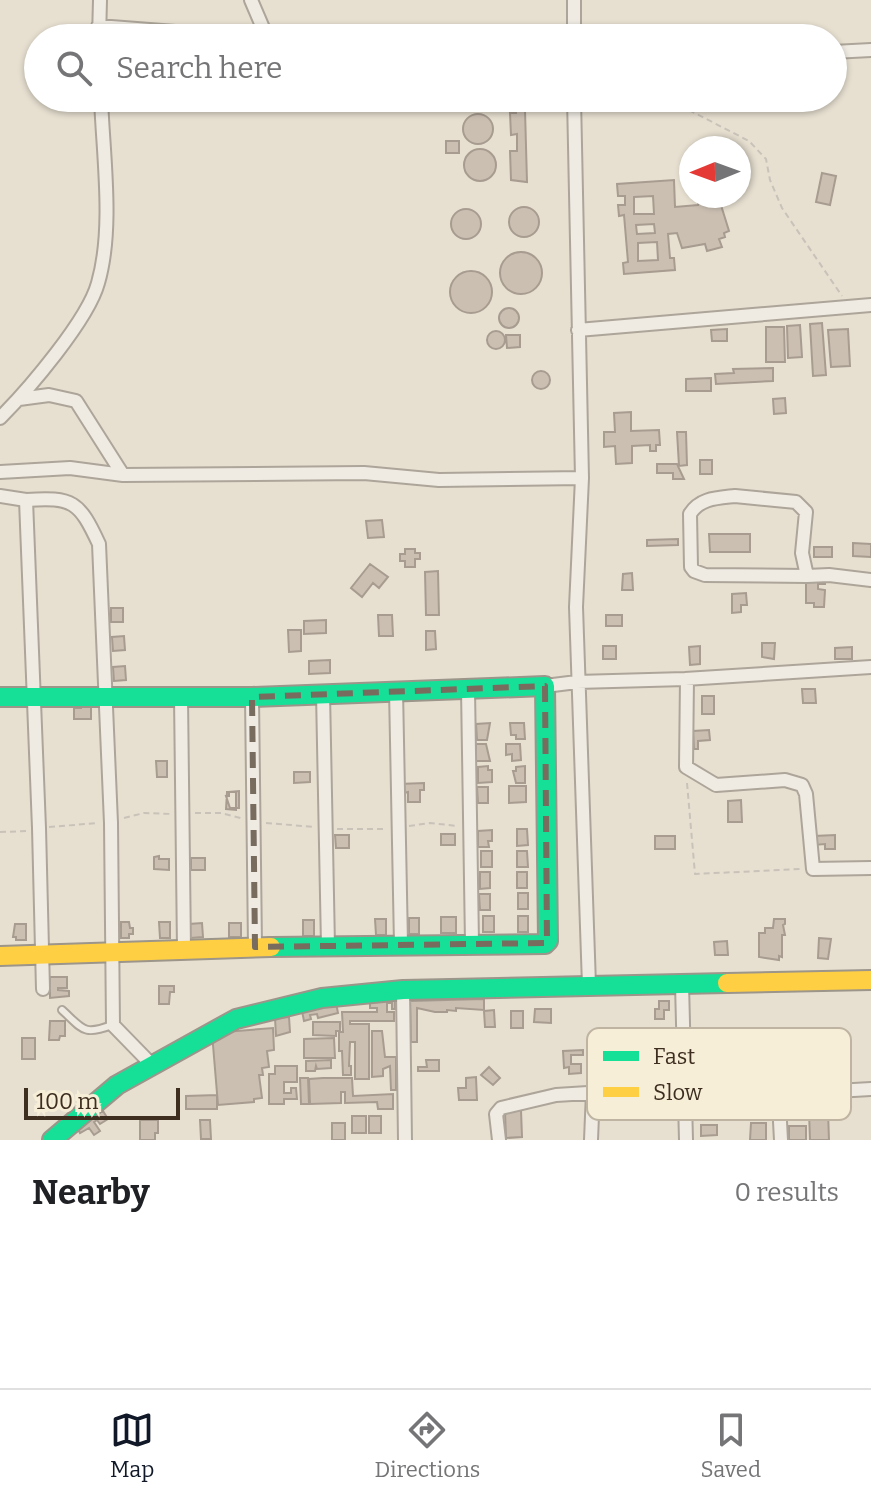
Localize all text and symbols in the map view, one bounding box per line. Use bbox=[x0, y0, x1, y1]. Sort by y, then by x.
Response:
search box bbox=[24, 24, 847, 112]
icon: search bbox=[52, 46, 96, 90]
text: Search here bbox=[116, 50, 283, 86]
north arrow bbox=[679, 136, 751, 208]
legend bbox=[587, 1028, 851, 1120]
text: Fast bbox=[653, 1043, 695, 1070]
text: Slow bbox=[653, 1079, 703, 1106]
scale bar bbox=[24, 1084, 180, 1120]
text: 100 m bbox=[36, 1088, 99, 1115]
text: Nearby bbox=[32, 1172, 150, 1213]
text: 0 results bbox=[734, 1177, 839, 1208]
tab: Map bbox=[110, 1408, 154, 1483]
tab: Directions bbox=[375, 1408, 480, 1483]
tab: Saved bbox=[701, 1408, 761, 1483]

